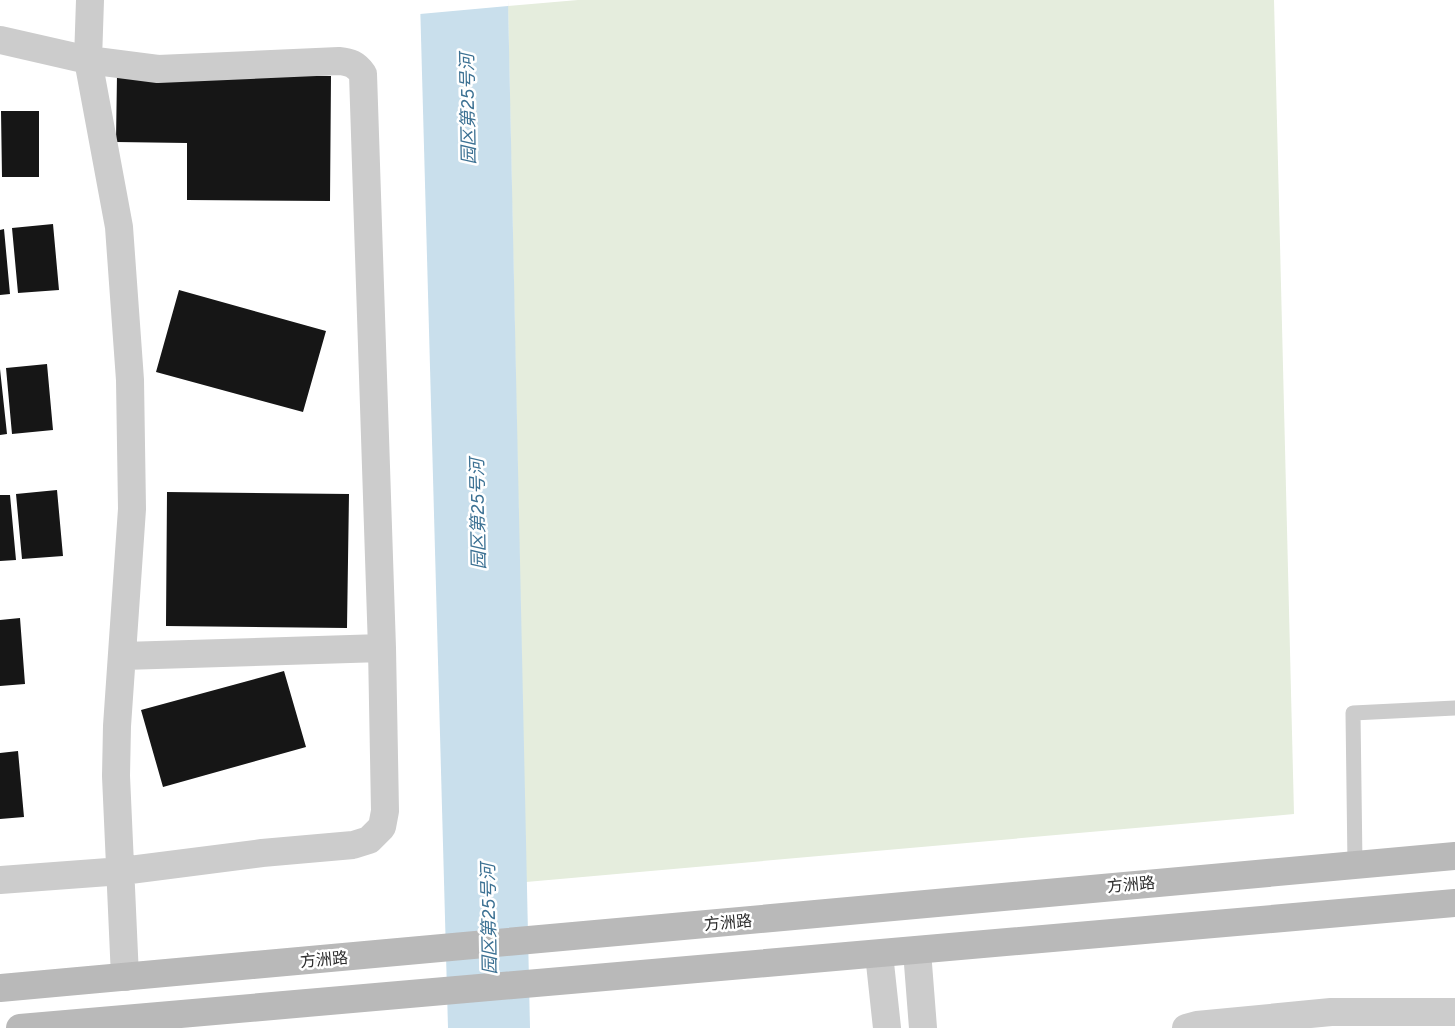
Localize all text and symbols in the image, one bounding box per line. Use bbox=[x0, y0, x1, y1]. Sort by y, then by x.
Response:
water label: 园区第25号河 bbox=[457, 50, 482, 165]
water label: 园区第25号河 bbox=[467, 455, 492, 570]
water label: 园区第25号河 bbox=[478, 860, 503, 975]
street label: 方洲路 bbox=[1106, 874, 1156, 898]
street label: 方洲路 bbox=[703, 912, 753, 936]
street label: 方洲路 bbox=[299, 949, 349, 973]

